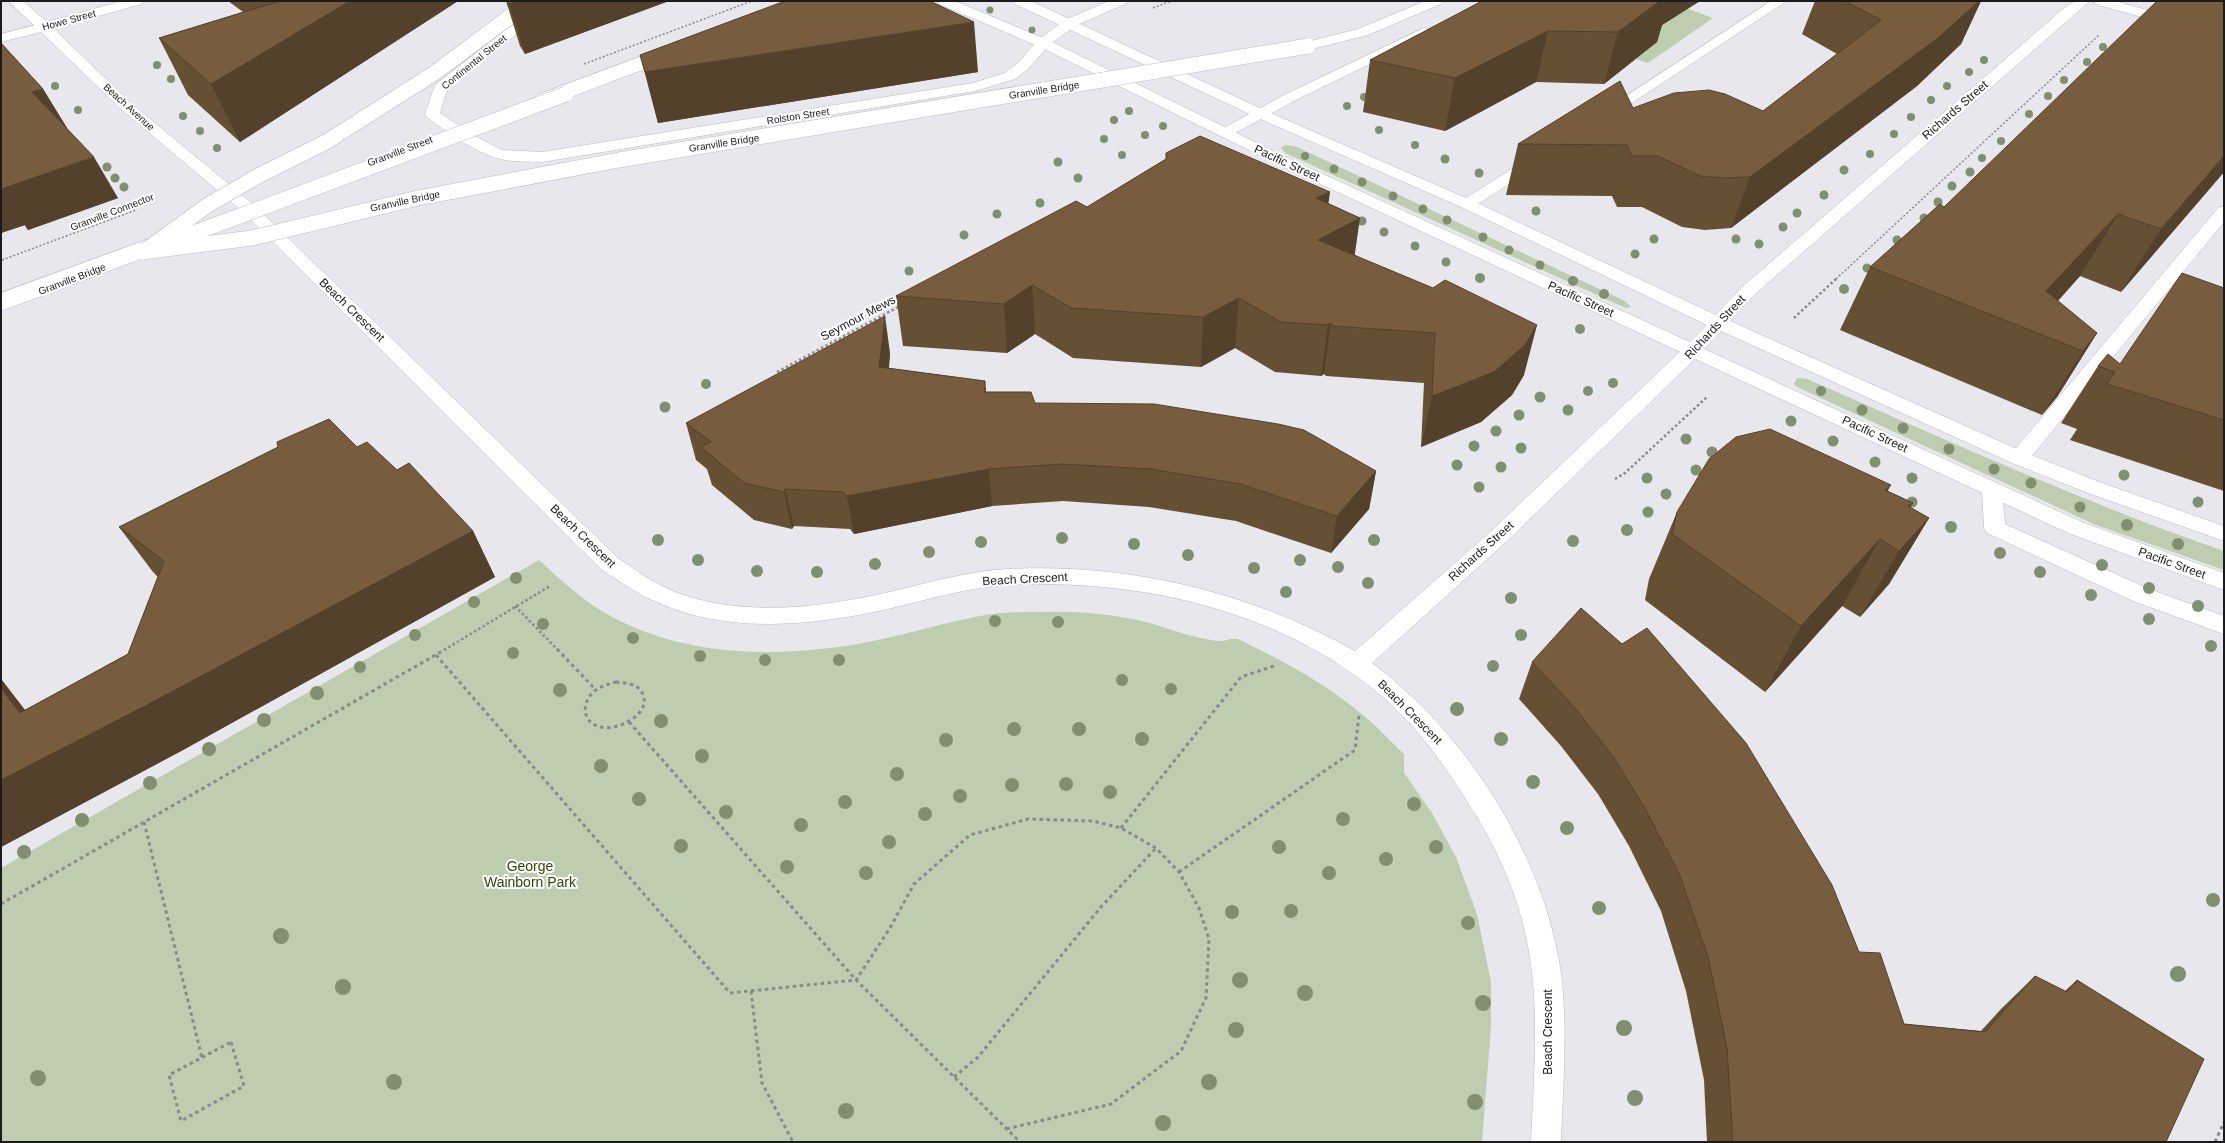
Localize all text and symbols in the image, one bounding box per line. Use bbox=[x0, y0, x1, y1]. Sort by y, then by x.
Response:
street label: Howe Street bbox=[41, 8, 97, 32]
street label: Continental Street bbox=[439, 32, 509, 91]
street label: Richards Street bbox=[1919, 77, 1991, 142]
street label: Granville Bridge bbox=[1008, 79, 1080, 101]
street label: Beach Avenue bbox=[101, 81, 157, 133]
street label: Rolston Street bbox=[766, 106, 830, 126]
street label: Granville Bridge bbox=[688, 132, 760, 154]
street label: Granville Street bbox=[366, 133, 434, 168]
street label: Pacific Street bbox=[1252, 142, 1323, 185]
street label: Granville Bridge bbox=[369, 188, 441, 214]
street label: Granville Connector bbox=[69, 191, 156, 233]
street label: Granville Bridge bbox=[37, 261, 108, 297]
street label: Beach Crescent bbox=[316, 275, 388, 345]
street label: Pacific Street bbox=[1546, 278, 1617, 320]
street label: Richards Street bbox=[1682, 291, 1749, 362]
street label: Seymour Mews bbox=[818, 292, 898, 344]
street label: Pacific Street bbox=[1840, 413, 1911, 456]
street label: Beach Crescent bbox=[547, 501, 619, 571]
street label: Richards Street bbox=[1446, 518, 1517, 584]
street label: Pacific Street bbox=[2136, 544, 2208, 582]
street label: Beach Crescent bbox=[982, 570, 1069, 588]
street label: Beach Crescent bbox=[1375, 677, 1446, 748]
park label: George Wainborn Park bbox=[484, 858, 577, 890]
street label: Beach Crescent bbox=[1541, 989, 1555, 1075]

